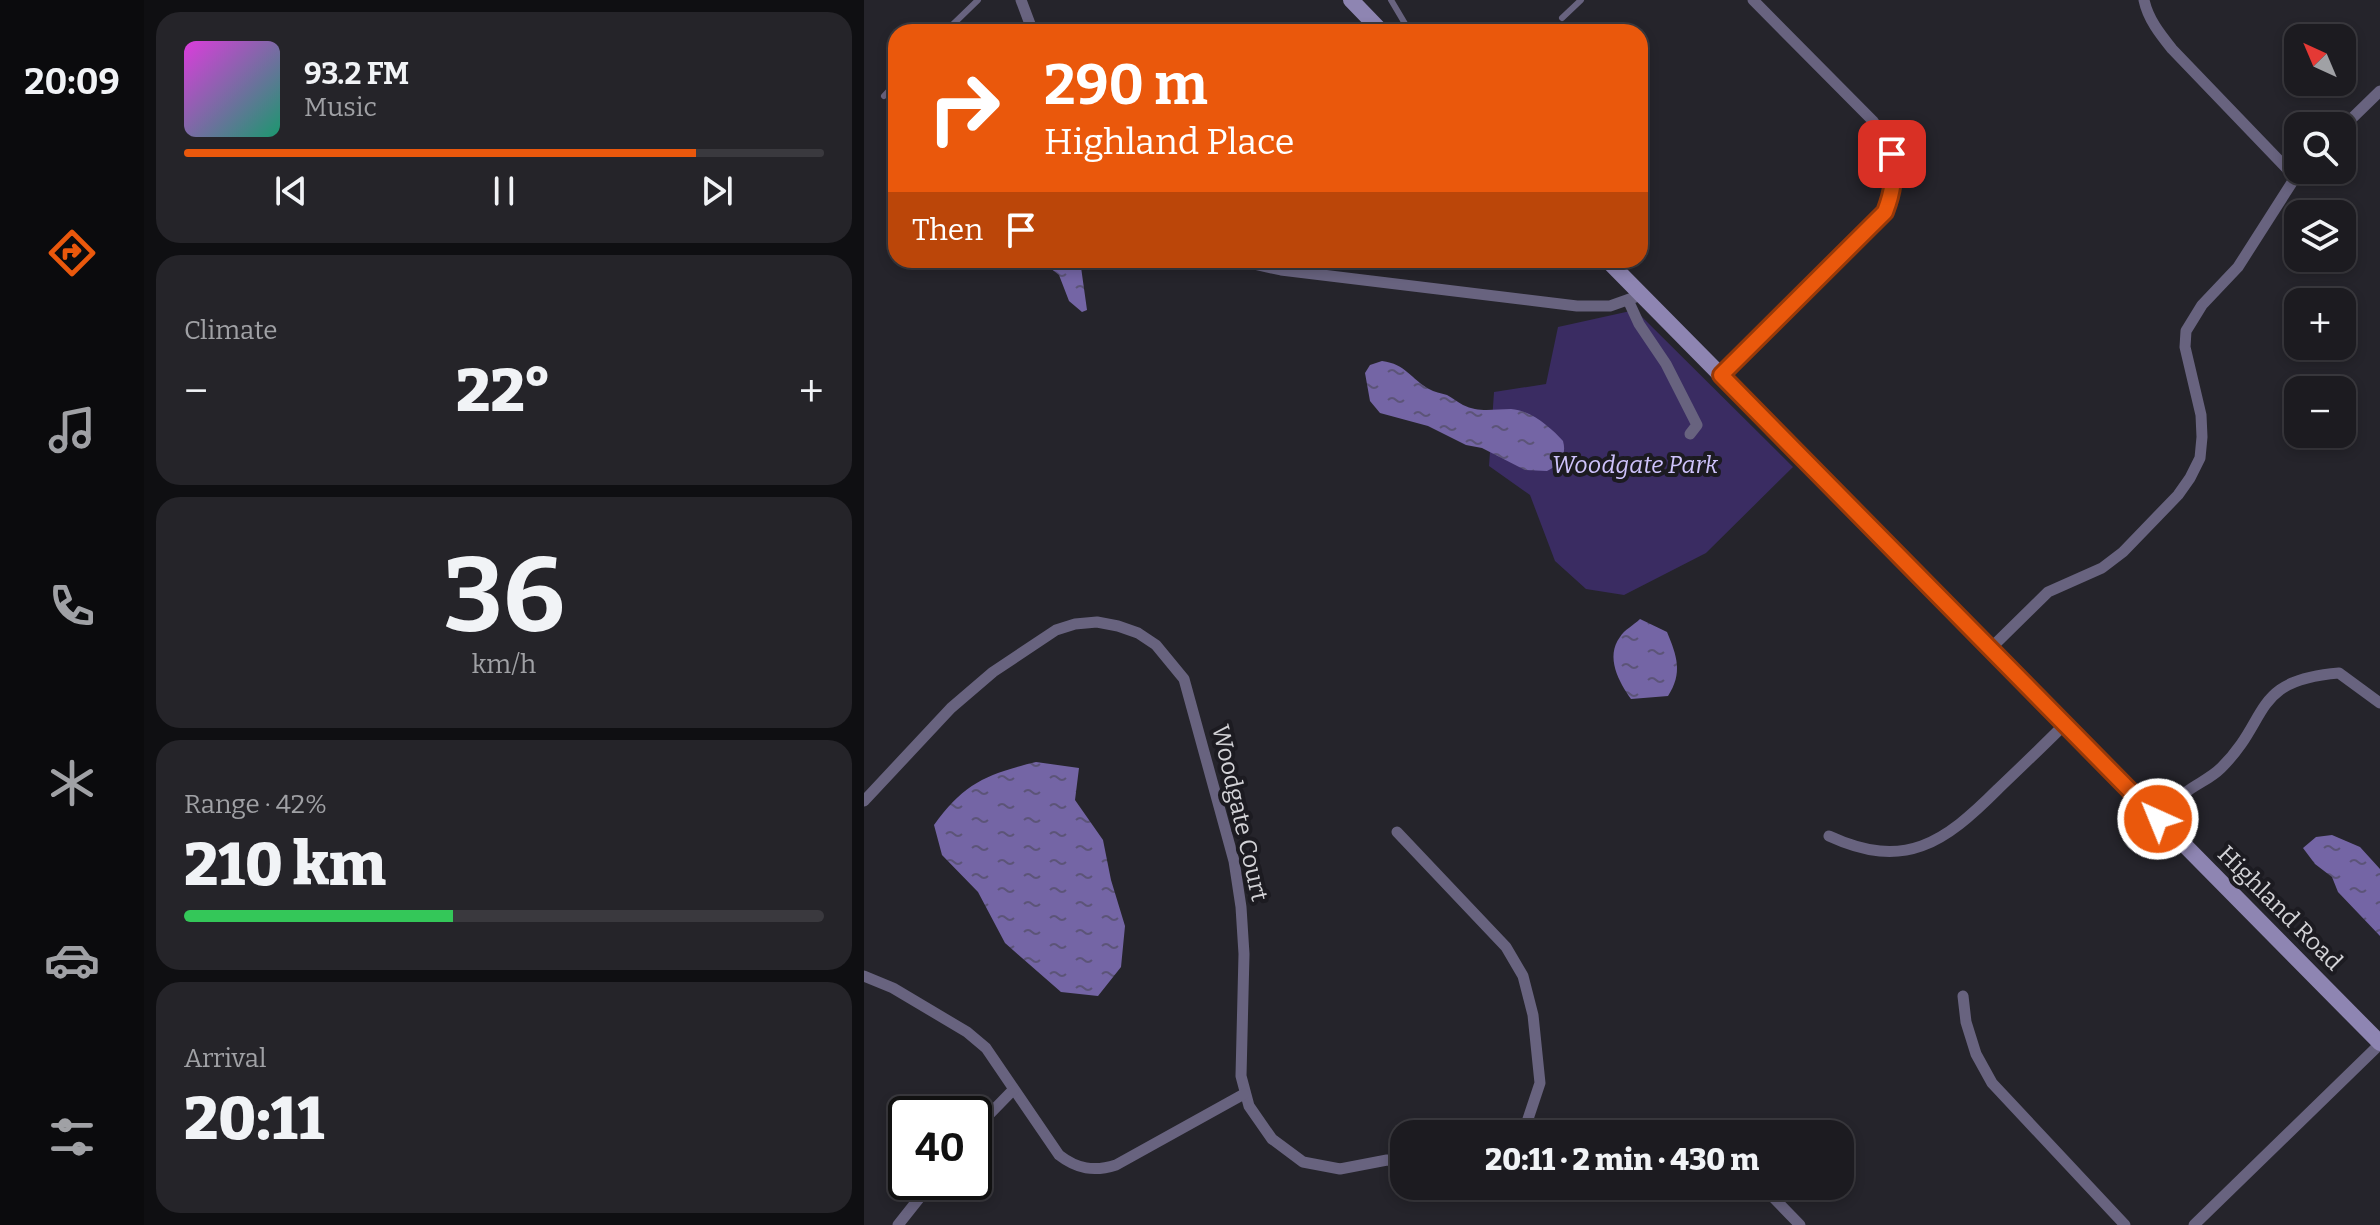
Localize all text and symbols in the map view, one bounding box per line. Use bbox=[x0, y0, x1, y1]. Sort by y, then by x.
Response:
north arrow bbox=[2284, 24, 2356, 96]
map controls bbox=[2284, 24, 2356, 448]
text: 290 m bbox=[1044, 52, 1208, 119]
text: 93.2 FM bbox=[304, 56, 409, 92]
icon: right bbox=[912, 56, 1016, 160]
text: 20:09 bbox=[24, 60, 120, 104]
text: Music bbox=[304, 92, 377, 123]
button: search bbox=[2284, 112, 2356, 184]
text: Highland Place bbox=[1044, 120, 1294, 164]
pin bbox=[1858, 120, 1926, 188]
icon: arrive bbox=[1870, 132, 1914, 176]
icon: previous bbox=[269, 169, 313, 213]
icon: pause bbox=[482, 169, 526, 213]
icon: next bbox=[695, 169, 739, 213]
button: layers bbox=[2284, 200, 2356, 272]
icon: arrive bbox=[999, 208, 1043, 252]
text: Then bbox=[912, 212, 983, 248]
icon: directions bbox=[44, 225, 100, 281]
button: + bbox=[2284, 288, 2356, 360]
text: Climate bbox=[184, 315, 278, 346]
text: 22° bbox=[456, 355, 551, 427]
text: − bbox=[184, 365, 208, 418]
text: + bbox=[799, 365, 824, 418]
button: − bbox=[2284, 376, 2356, 448]
icon: music bbox=[44, 402, 100, 458]
park label: Woodgate Park bbox=[1552, 451, 1719, 479]
text: 36 bbox=[443, 534, 565, 659]
icon: phone bbox=[44, 578, 100, 634]
text: km/h bbox=[472, 649, 536, 680]
street label: Woodgate Court bbox=[1206, 722, 1274, 904]
icon: climate bbox=[44, 755, 100, 811]
position arrow bbox=[2116, 777, 2200, 861]
text: Range · 42% bbox=[184, 789, 327, 820]
text: 210 km bbox=[184, 829, 386, 901]
street label: Highland Road bbox=[2212, 840, 2348, 976]
icon: car bbox=[44, 932, 100, 988]
text: Arrival bbox=[184, 1043, 266, 1074]
text: 20:11 bbox=[184, 1083, 324, 1155]
speed limit sign: 40 bbox=[888, 1096, 992, 1200]
icon: filters bbox=[44, 1109, 100, 1165]
text: 20:11 · 2 min · 430 m bbox=[1485, 1142, 1759, 1178]

